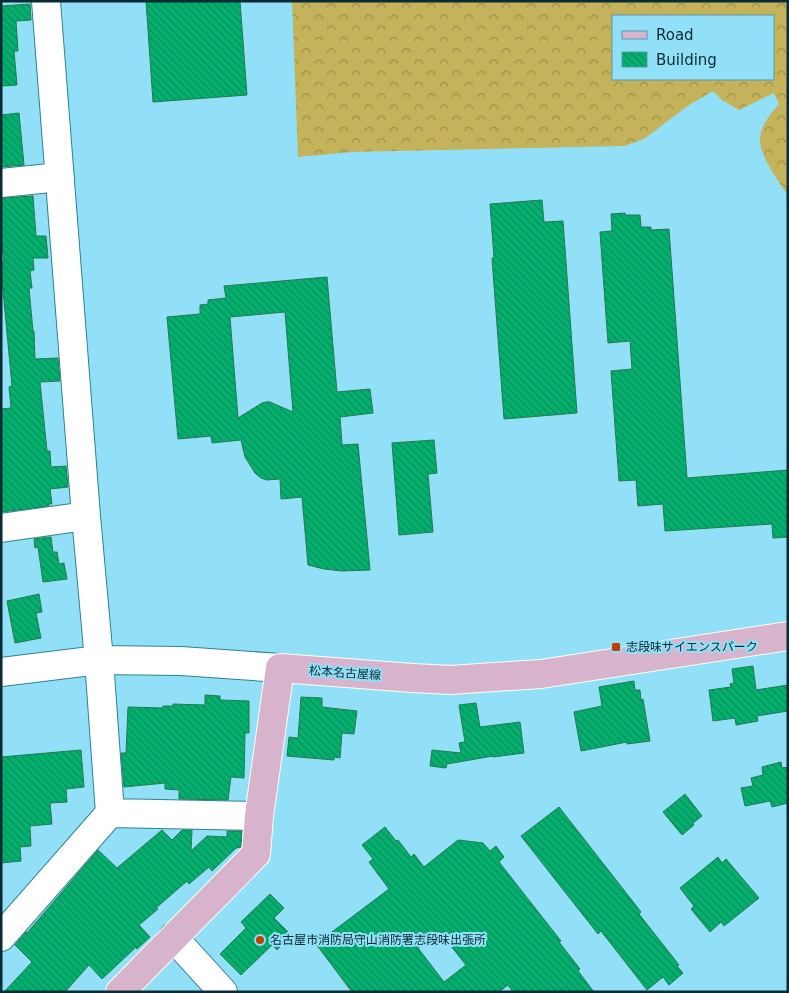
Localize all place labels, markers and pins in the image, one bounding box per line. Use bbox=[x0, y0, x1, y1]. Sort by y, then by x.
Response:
place label: 志段味サイエンスパーク bbox=[626, 640, 758, 654]
marker: 志段味サイエンスパーク bbox=[610, 641, 622, 653]
place label: 名古屋市消防局守山消防署志段味出張所 bbox=[270, 933, 486, 947]
marker: 名古屋市消防局守山消防署志段味出張所 bbox=[254, 934, 266, 946]

